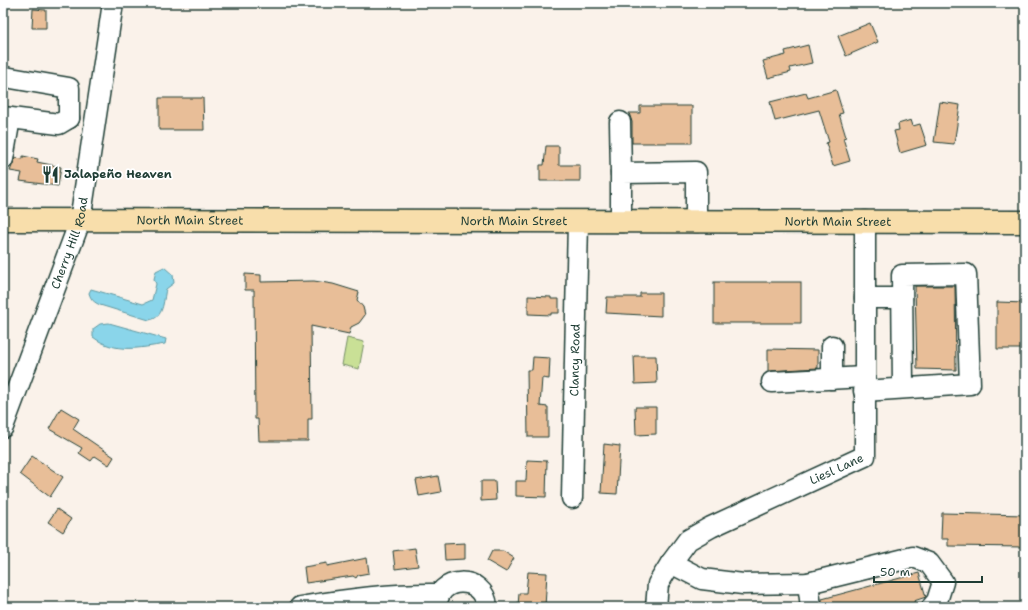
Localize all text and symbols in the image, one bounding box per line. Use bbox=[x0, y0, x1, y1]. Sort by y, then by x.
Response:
restaurant icon: Jalapeño Heaven bbox=[41, 164, 61, 184]
place label: Jalapeño Heaven bbox=[64, 166, 172, 182]
street label: Cherry Hill Road bbox=[47, 195, 92, 291]
street label: North Main Street bbox=[136, 212, 244, 228]
street label: North Main Street bbox=[460, 213, 568, 229]
street label: North Main Street bbox=[784, 214, 892, 230]
street label: Clancy Road bbox=[566, 323, 584, 396]
street label: Liesl Lane bbox=[807, 450, 866, 488]
scale bar bbox=[874, 558, 982, 584]
text: 50 m bbox=[880, 564, 910, 580]

